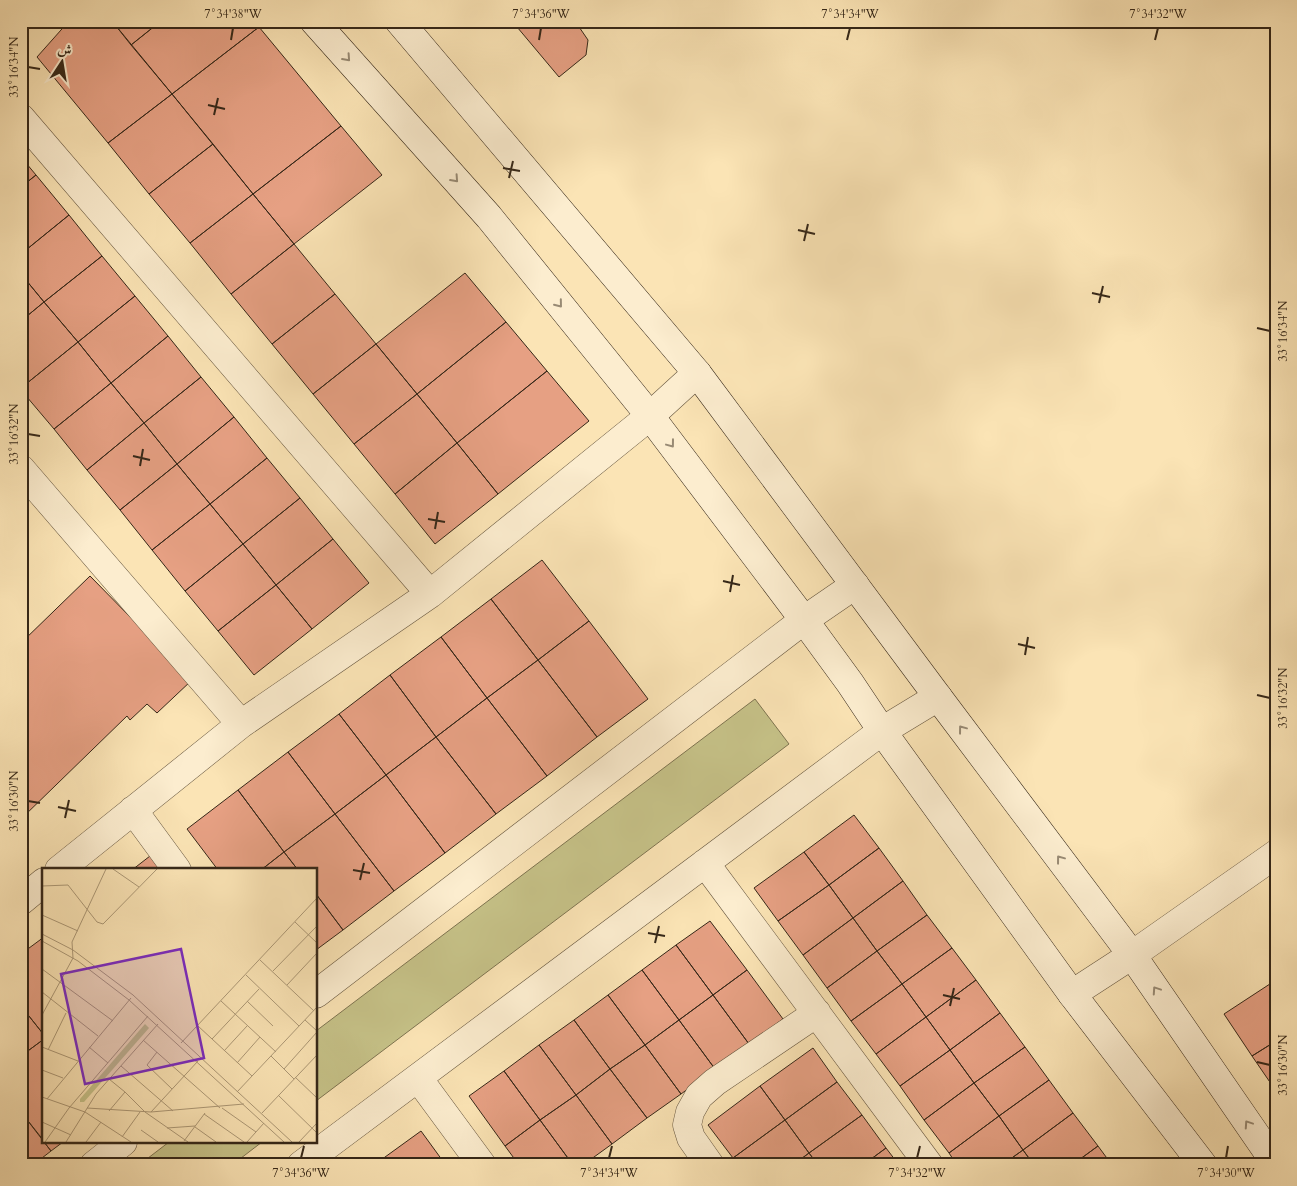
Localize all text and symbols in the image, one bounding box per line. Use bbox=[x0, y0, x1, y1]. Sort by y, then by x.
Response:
text: 7°34'38"W bbox=[204, 6, 263, 22]
text: 7°34'36"W bbox=[512, 6, 571, 22]
text: 7°34'34"W bbox=[821, 6, 880, 22]
text: 7°34'32"W bbox=[1129, 6, 1188, 22]
text: 33°16'34"N bbox=[6, 36, 22, 97]
north arrow bbox=[38, 38, 88, 88]
text: ش bbox=[56, 39, 73, 61]
one-way arrow bbox=[341, 52, 350, 61]
one-way arrow bbox=[449, 173, 458, 182]
one-way arrow bbox=[553, 298, 562, 307]
text: 33°16'34"N bbox=[1275, 300, 1291, 361]
text: 33°16'32"N bbox=[6, 403, 22, 464]
one-way arrow bbox=[666, 438, 674, 447]
text: 33°16'32"N bbox=[1275, 667, 1291, 728]
one-way arrow bbox=[959, 725, 968, 735]
text: 33°16'30"N bbox=[6, 770, 22, 831]
one-way arrow bbox=[1057, 855, 1066, 865]
inset map bbox=[42, 868, 318, 1144]
one-way arrow bbox=[1153, 986, 1162, 996]
text: 33°16'30"N bbox=[1275, 1034, 1291, 1095]
one-way arrow bbox=[1245, 1120, 1254, 1130]
text: 7°34'36"W bbox=[272, 1165, 331, 1181]
text: 7°34'34"W bbox=[580, 1165, 639, 1181]
text: 7°34'32"W bbox=[888, 1165, 947, 1181]
text: 7°34'30"W bbox=[1197, 1165, 1256, 1181]

